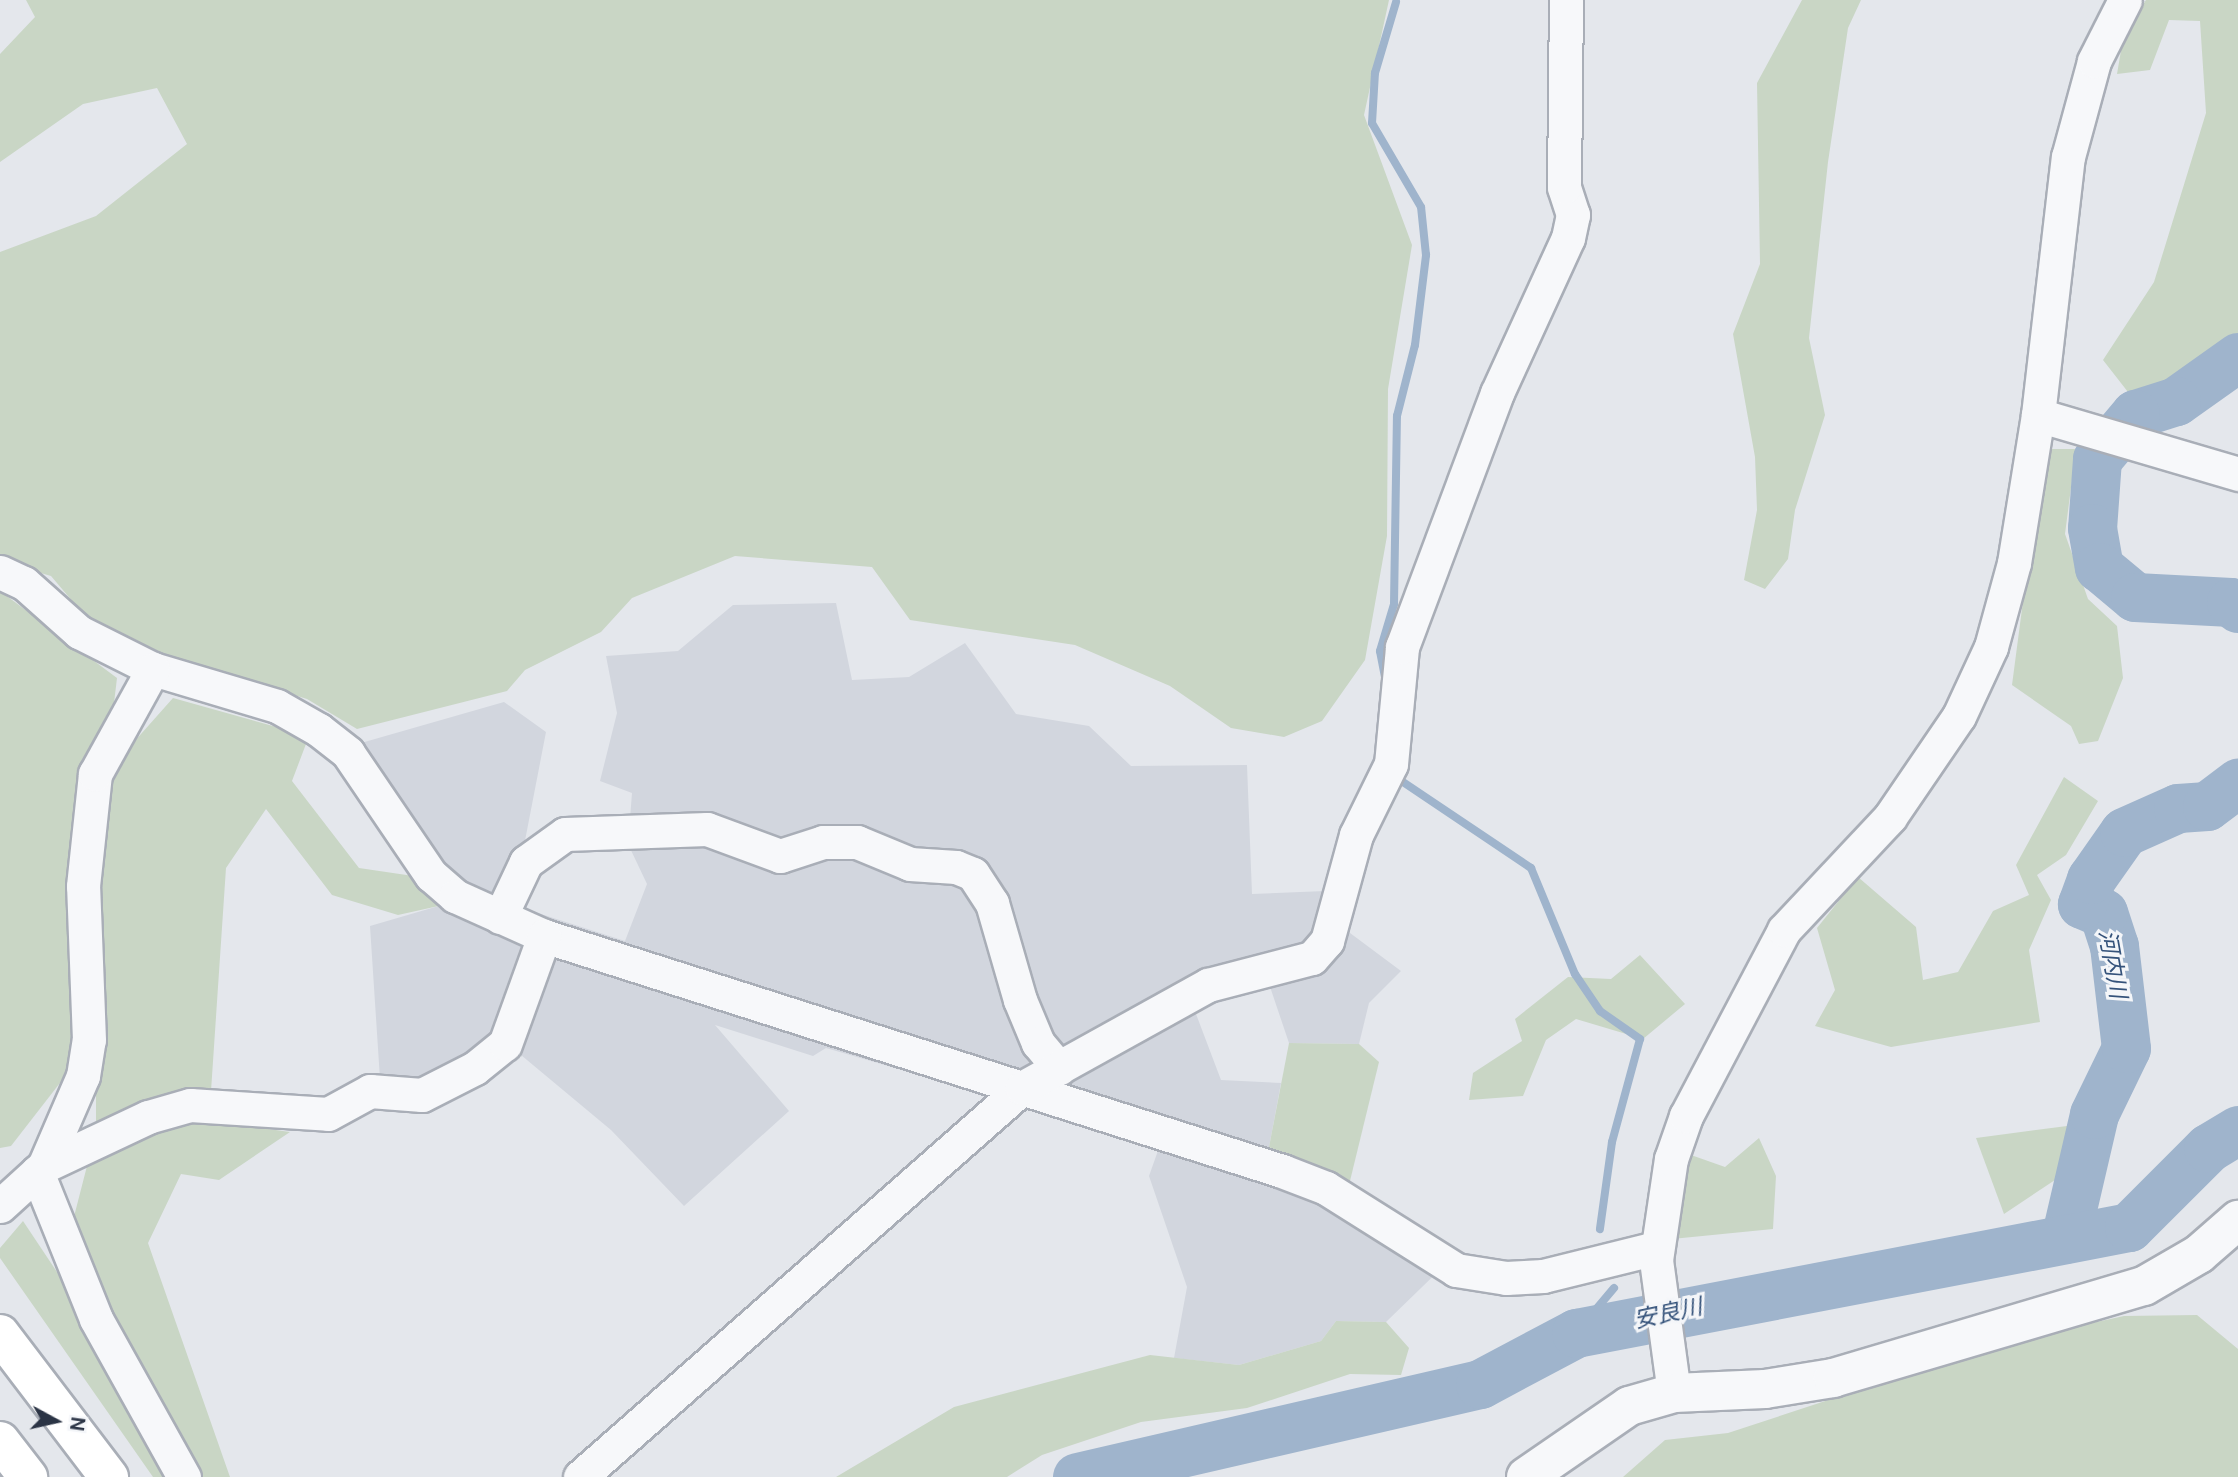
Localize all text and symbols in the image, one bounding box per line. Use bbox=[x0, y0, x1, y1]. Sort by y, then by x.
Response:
water label: 河内川 bbox=[2093, 928, 2133, 1000]
water label: 安良川 bbox=[1631, 1292, 1705, 1334]
north arrow bbox=[21, 1386, 91, 1456]
text: N bbox=[64, 1415, 91, 1433]

